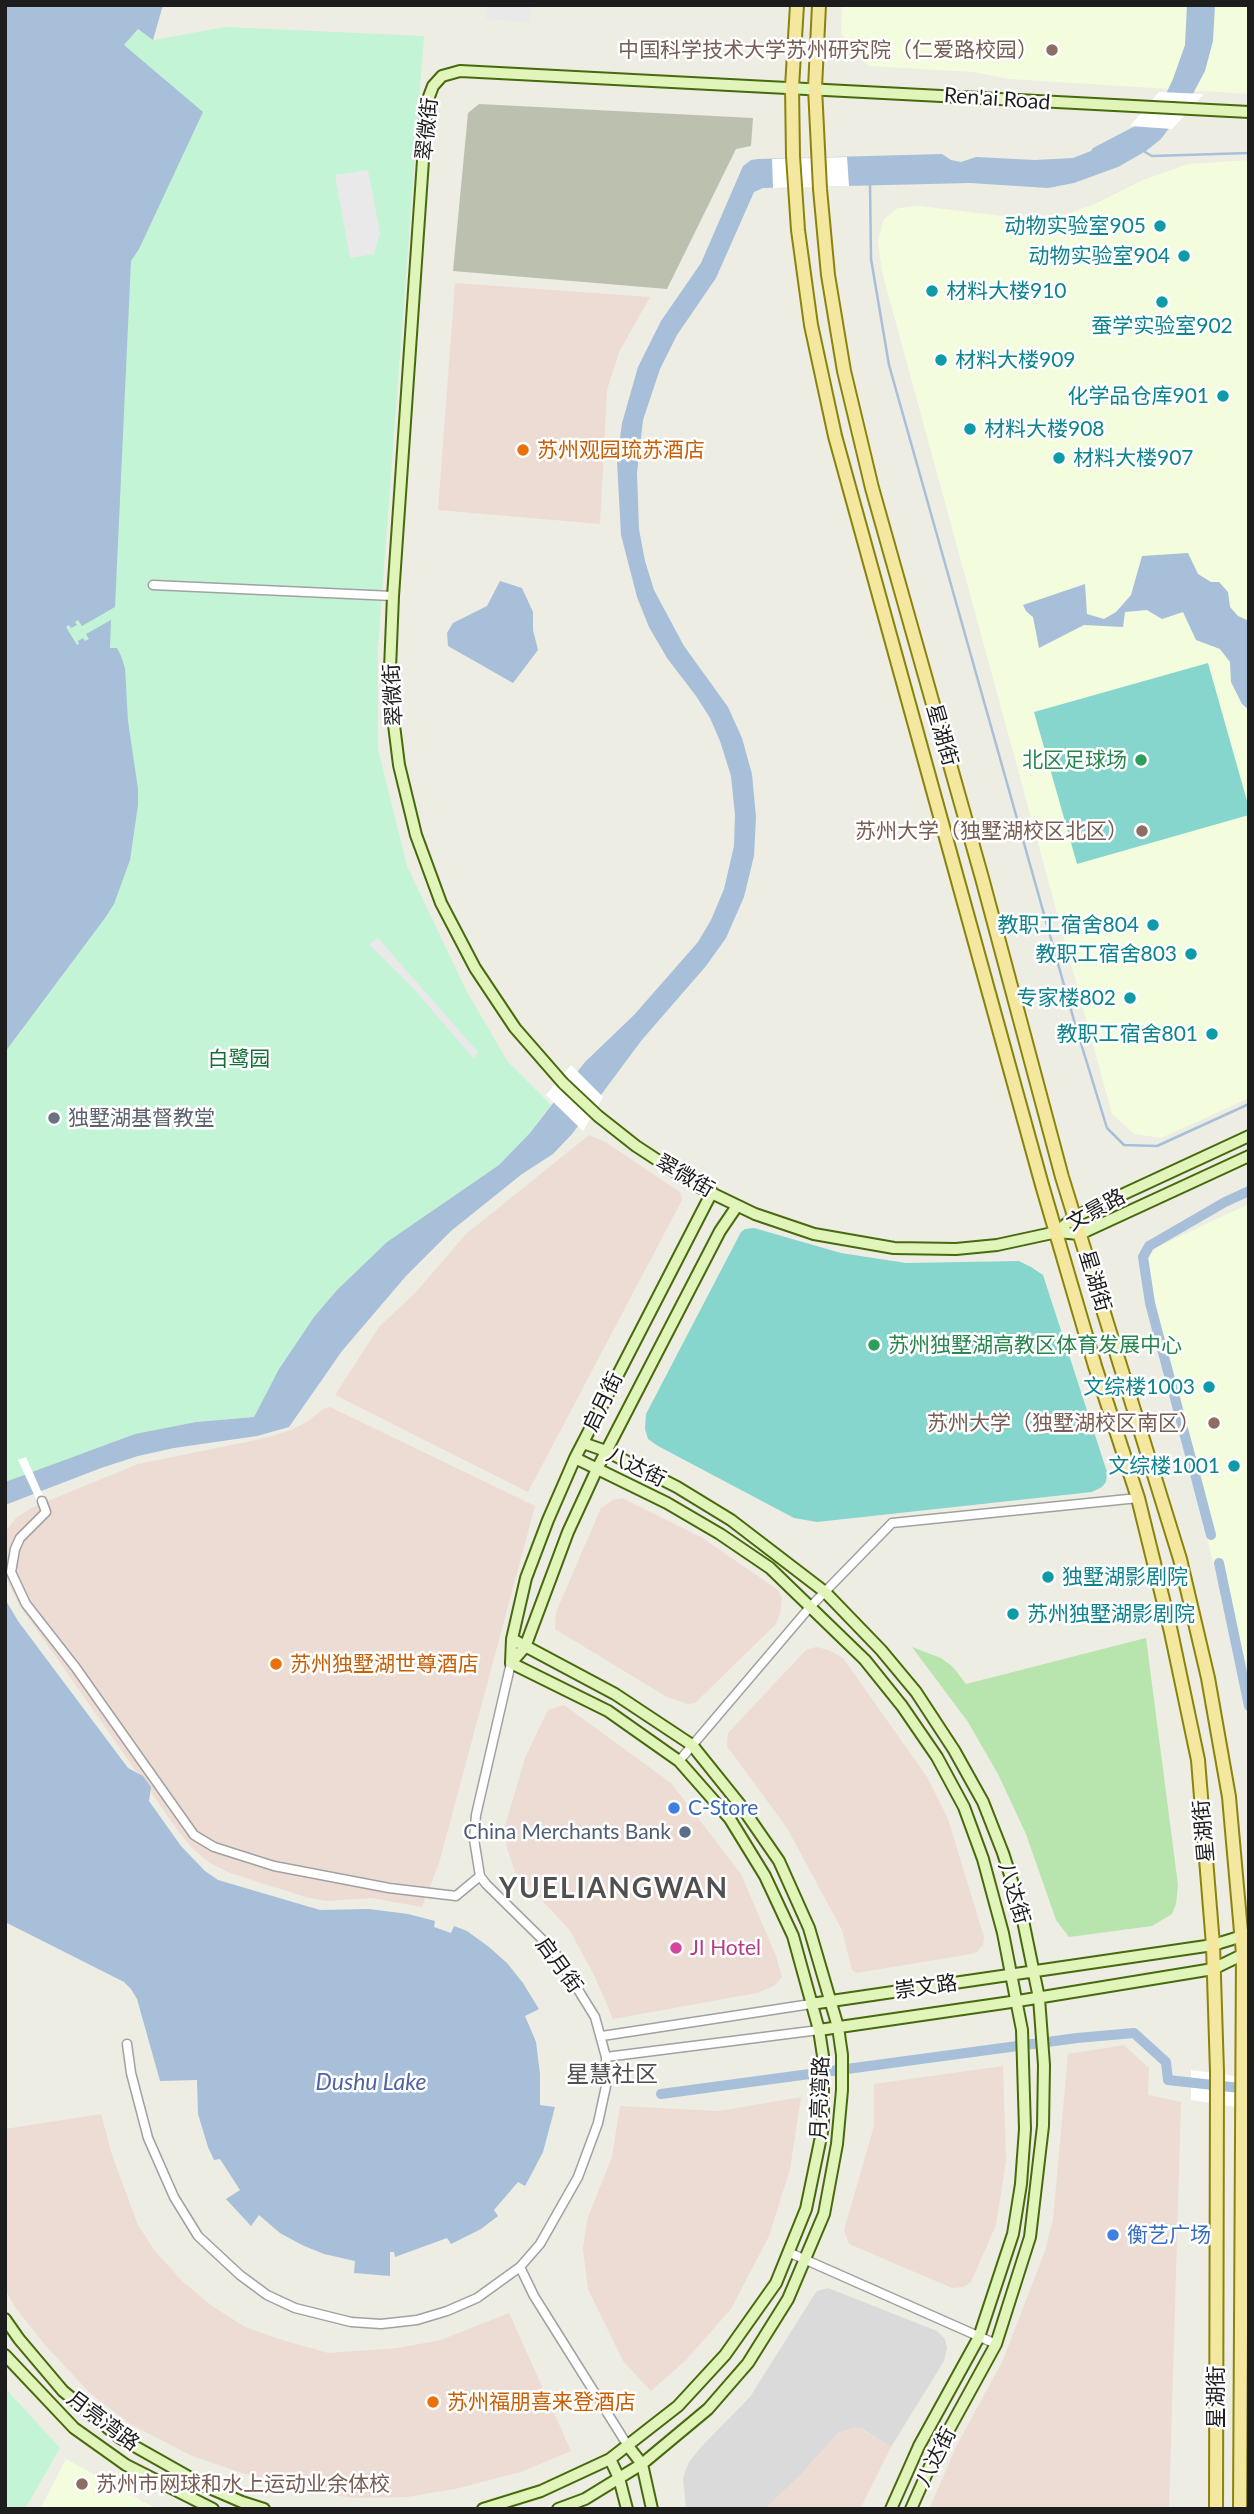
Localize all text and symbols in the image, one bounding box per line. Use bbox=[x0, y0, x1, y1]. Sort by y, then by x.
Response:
place label: 中国科学技术大学苏州研究院（仁爱路校园） bbox=[618, 37, 1038, 63]
marker: 中国科学技术大学苏州研究院（仁爱路校园） bbox=[1044, 42, 1060, 58]
street label: Ren'ai Road bbox=[943, 83, 1051, 115]
street label: 翠微街 bbox=[411, 96, 443, 162]
place label: 动物实验室905 bbox=[1004, 213, 1146, 239]
marker: 动物实验室905 bbox=[1152, 218, 1168, 234]
place label: 动物实验室904 bbox=[1028, 243, 1170, 269]
marker: 动物实验室904 bbox=[1176, 248, 1192, 264]
place label: 材料大楼910 bbox=[946, 278, 1067, 304]
marker: 材料大楼910 bbox=[924, 283, 940, 299]
marker: 蚕学实验室902 bbox=[1154, 294, 1170, 310]
place label: 蚕学实验室902 bbox=[1091, 313, 1233, 339]
place label: 材料大楼909 bbox=[955, 347, 1076, 373]
marker: 材料大楼909 bbox=[933, 352, 949, 368]
place label: 化学品仓库901 bbox=[1067, 383, 1209, 409]
marker: 化学品仓库901 bbox=[1215, 388, 1231, 404]
place label: 材料大楼908 bbox=[984, 416, 1105, 442]
marker: 材料大楼908 bbox=[962, 421, 978, 437]
place label: 苏州观园琉苏酒店 bbox=[537, 437, 705, 463]
marker: 苏州观园琉苏酒店 bbox=[515, 442, 531, 458]
place label: 材料大楼907 bbox=[1073, 445, 1194, 471]
marker: 材料大楼907 bbox=[1051, 450, 1067, 466]
street label: 翠微街 bbox=[379, 663, 407, 727]
street label: 星湖街 bbox=[921, 701, 963, 769]
place label: 北区足球场 bbox=[1022, 747, 1127, 773]
marker: 北区足球场 bbox=[1133, 752, 1149, 768]
place label: 苏州大学（独墅湖校区北区） bbox=[855, 818, 1128, 844]
marker: 苏州大学（独墅湖校区北区） bbox=[1134, 823, 1150, 839]
place label: 教职工宿舍804 bbox=[997, 912, 1139, 938]
marker: 教职工宿舍804 bbox=[1145, 917, 1161, 933]
place label: 教职工宿舍803 bbox=[1035, 941, 1177, 967]
marker: 教职工宿舍803 bbox=[1183, 946, 1199, 962]
place label: 专家楼802 bbox=[1016, 985, 1116, 1011]
marker: 专家楼802 bbox=[1122, 990, 1138, 1006]
place label: 教职工宿舍801 bbox=[1056, 1021, 1198, 1047]
marker: 教职工宿舍801 bbox=[1204, 1026, 1220, 1042]
park label: 白鹭园 bbox=[208, 1046, 270, 1072]
place label: 独墅湖基督教堂 bbox=[68, 1105, 215, 1131]
marker: 独墅湖基督教堂 bbox=[46, 1110, 62, 1126]
street label: 翠微街 bbox=[651, 1149, 719, 1203]
street label: 文景路 bbox=[1062, 1184, 1130, 1236]
street label: 星湖街 bbox=[1074, 1247, 1116, 1315]
place label: 苏州独墅湖高教区体育发展中心 bbox=[888, 1332, 1182, 1358]
marker: 苏州独墅湖高教区体育发展中心 bbox=[866, 1337, 882, 1353]
street label: 启月街 bbox=[578, 1368, 628, 1436]
place label: 文综楼1003 bbox=[1083, 1374, 1195, 1400]
marker: 文综楼1003 bbox=[1201, 1379, 1217, 1395]
place label: 苏州大学（独墅湖校区南区） bbox=[927, 1410, 1200, 1436]
marker: 苏州大学（独墅湖校区南区） bbox=[1206, 1415, 1222, 1431]
street label: 八达街 bbox=[602, 1442, 670, 1492]
place label: 文综楼1001 bbox=[1108, 1453, 1220, 1479]
marker: 文综楼1001 bbox=[1226, 1458, 1242, 1474]
place label: 独墅湖影剧院 bbox=[1062, 1564, 1188, 1590]
marker: 独墅湖影剧院 bbox=[1040, 1569, 1056, 1585]
place label: 苏州独墅湖影剧院 bbox=[1027, 1601, 1195, 1627]
marker: 苏州独墅湖影剧院 bbox=[1005, 1606, 1021, 1622]
place label: 苏州独墅湖世尊酒店 bbox=[290, 1651, 479, 1677]
marker: 苏州独墅湖世尊酒店 bbox=[268, 1656, 284, 1672]
place label: C-Store bbox=[688, 1795, 758, 1821]
street label: 星湖街 bbox=[1189, 1799, 1219, 1863]
marker: C-Store bbox=[666, 1800, 682, 1816]
place label: China Merchants Bank bbox=[463, 1819, 671, 1845]
marker: China Merchants Bank bbox=[677, 1824, 693, 1840]
street label: 八达街 bbox=[993, 1859, 1035, 1927]
district label: YUELIANGWAN bbox=[500, 1872, 728, 1906]
street label: 启月街 bbox=[530, 1932, 588, 1998]
place label: JI Hotel bbox=[690, 1935, 761, 1961]
marker: JI Hotel bbox=[668, 1940, 684, 1956]
street label: 崇文路 bbox=[893, 1970, 959, 2004]
street label: 月亮湾路 bbox=[806, 2056, 834, 2140]
district label: 星慧社区 bbox=[566, 2061, 658, 2089]
water label: Dushu Lake bbox=[316, 2069, 426, 2097]
place label: 衡艺广场 bbox=[1127, 2222, 1211, 2248]
marker: 衡艺广场 bbox=[1105, 2227, 1121, 2243]
street label: 星湖街 bbox=[1203, 2366, 1229, 2428]
street label: 月亮湾路 bbox=[62, 2386, 144, 2456]
place label: 苏州福朋喜来登酒店 bbox=[447, 2389, 636, 2415]
marker: 苏州福朋喜来登酒店 bbox=[425, 2394, 441, 2410]
street label: 八达街 bbox=[910, 2423, 962, 2491]
place label: 苏州市网球和水上运动业余体校 bbox=[96, 2471, 390, 2497]
marker: 苏州市网球和水上运动业余体校 bbox=[74, 2476, 90, 2492]

